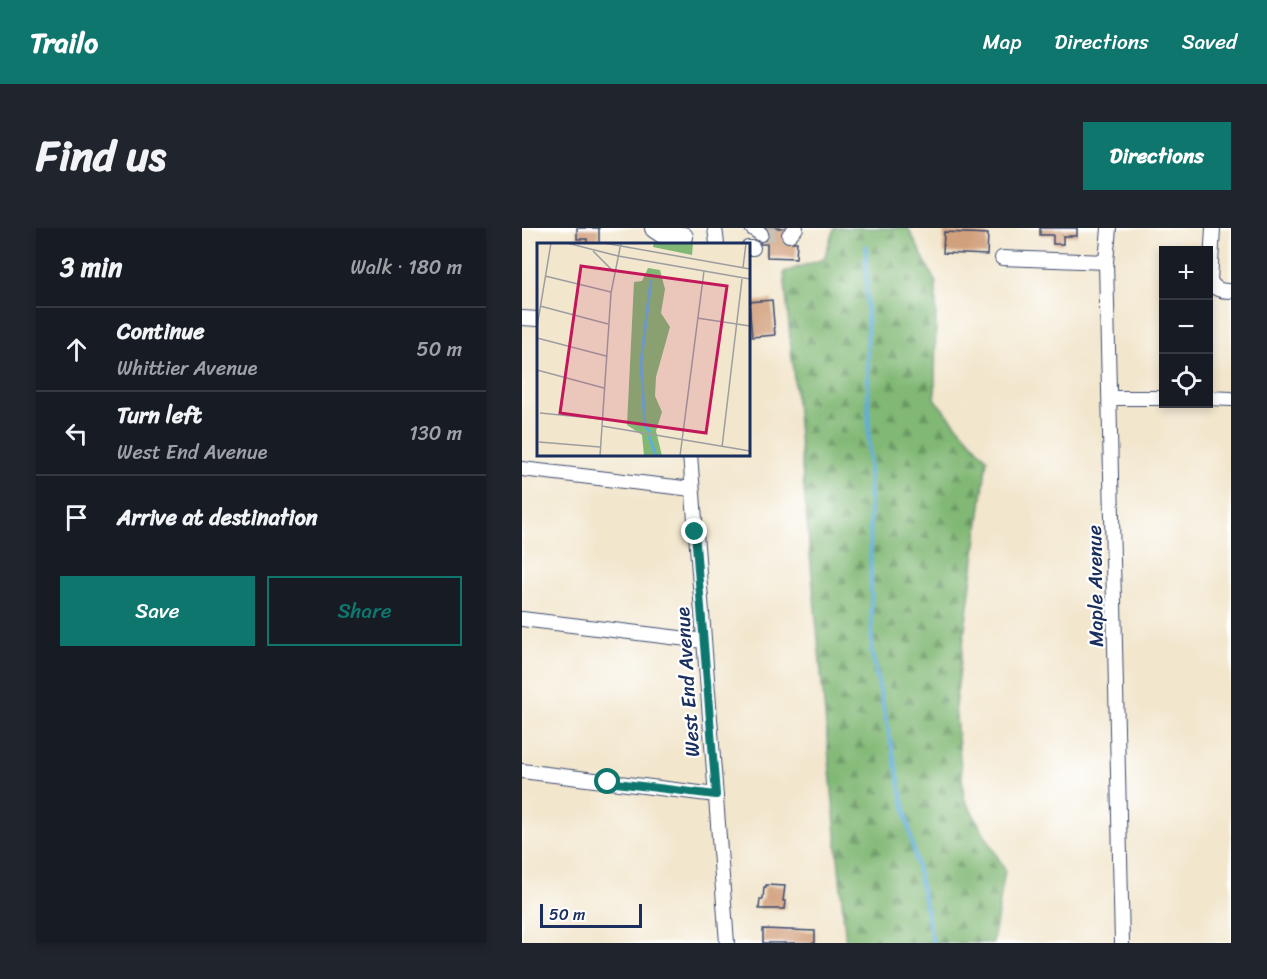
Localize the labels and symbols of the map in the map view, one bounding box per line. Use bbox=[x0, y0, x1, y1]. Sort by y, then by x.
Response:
inset map bbox=[537, 243, 750, 456]
route end bbox=[681, 518, 707, 544]
street label: Maple Avenue bbox=[1077, 525, 1114, 647]
street label: West End Avenue bbox=[665, 605, 710, 758]
route start bbox=[594, 768, 620, 794]
scale bar bbox=[540, 901, 642, 928]

